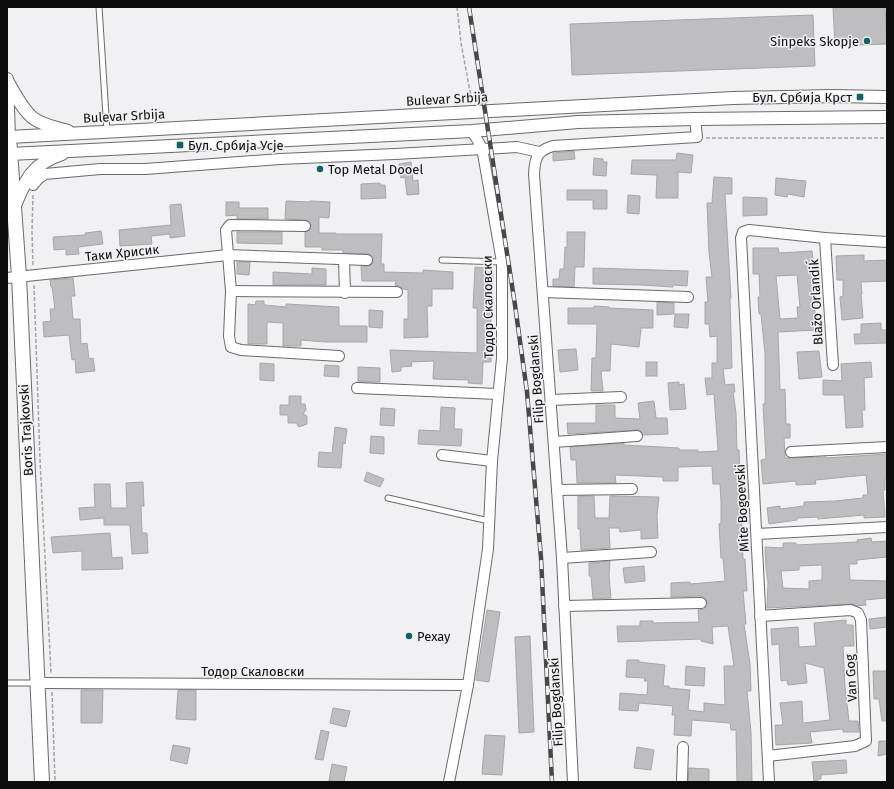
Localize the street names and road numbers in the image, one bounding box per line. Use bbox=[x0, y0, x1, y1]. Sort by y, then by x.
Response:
street label: Bulevar Srbija bbox=[406, 89, 488, 109]
street label: Bulevar Srbija bbox=[83, 106, 165, 126]
street label: Таки Хрисик bbox=[84, 242, 160, 264]
street label: Тодор Скаловски bbox=[480, 255, 496, 359]
street label: Blažo Orlandiḱ bbox=[804, 258, 826, 345]
street label: Filip Bogdanski bbox=[525, 334, 547, 424]
street label: Boris Trajkovski bbox=[16, 384, 36, 476]
street label: Mite Bogoevski bbox=[732, 464, 752, 552]
street label: Van Gog bbox=[842, 654, 860, 702]
street label: Filip Bogdanski bbox=[546, 657, 566, 747]
street label: Тодор Скаловски bbox=[201, 664, 305, 679]

